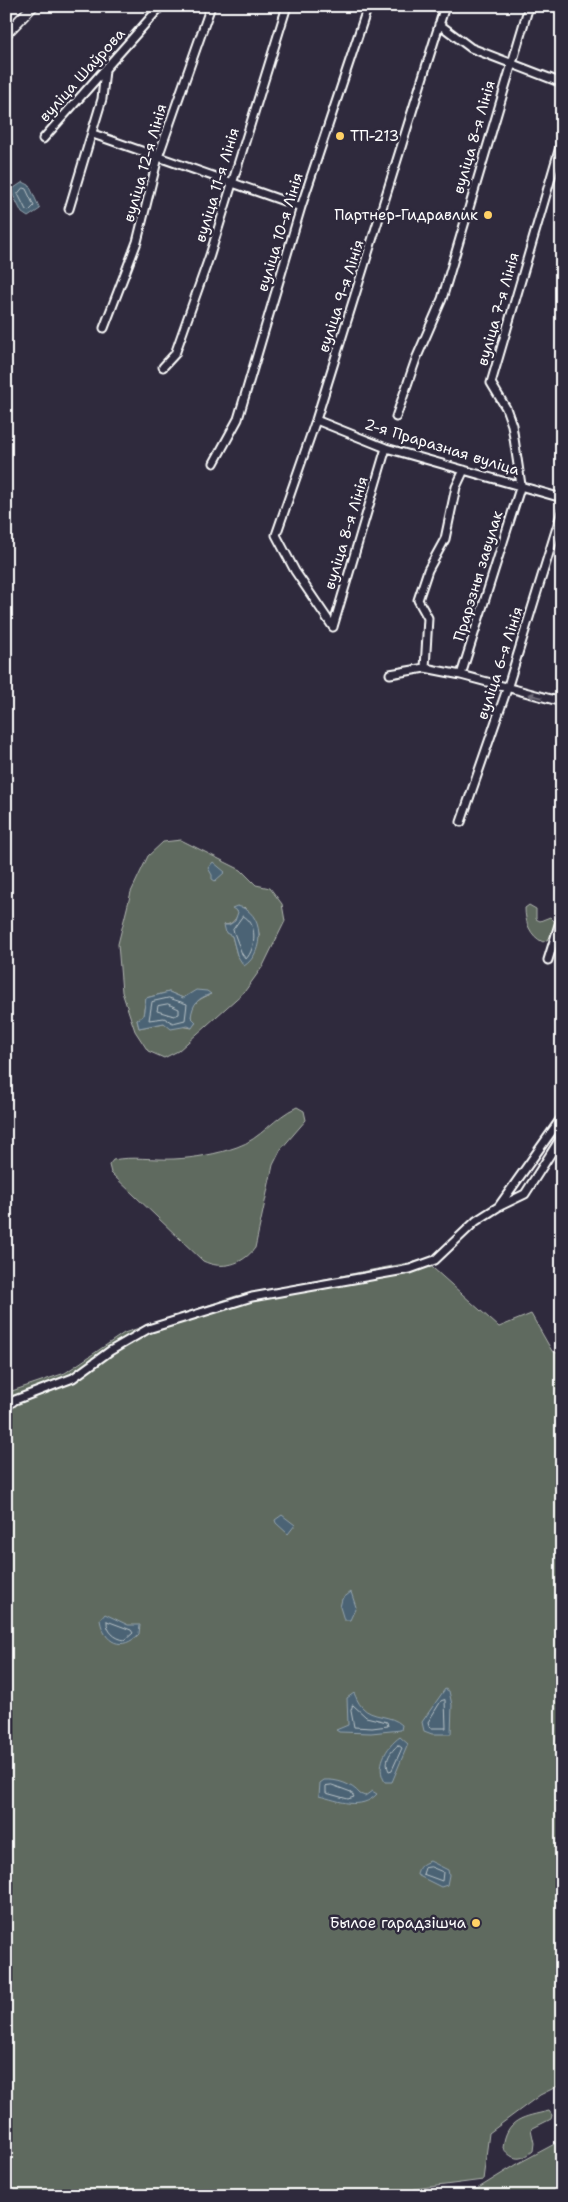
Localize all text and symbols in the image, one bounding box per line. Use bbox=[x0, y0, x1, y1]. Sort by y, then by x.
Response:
street label: вуліца Шаўрова bbox=[35, 23, 130, 126]
street label: вуліца 8-я Лінія bbox=[448, 78, 500, 196]
street label: вуліца 12-я Лінія bbox=[119, 102, 171, 224]
street label: вуліца 11-я Лінія bbox=[190, 125, 244, 245]
place label: ТП-213 bbox=[350, 126, 399, 146]
marker: ТП-213 bbox=[334, 130, 346, 142]
street label: вуліца 10-я Лінія bbox=[252, 170, 308, 294]
place label: Партнер-Гидравлик bbox=[335, 205, 478, 225]
marker: Партнер-Гидравлик bbox=[482, 209, 494, 221]
street label: вуліца 9-я Лінія bbox=[313, 237, 369, 355]
street label: вуліца 7-я Лінія bbox=[472, 250, 524, 368]
street label: 2-я Праразная вуліца bbox=[362, 414, 523, 480]
street label: вуліца 8-я Лінія bbox=[319, 474, 373, 592]
street label: Прарэзны завулак bbox=[449, 508, 507, 644]
street label: вуліца 6-я Лінія bbox=[472, 604, 528, 722]
one-way arrow bbox=[527, 691, 542, 699]
place label: Былое гарадзішча bbox=[330, 1913, 467, 1933]
marker: Былое гарадзішча bbox=[470, 1917, 482, 1929]

